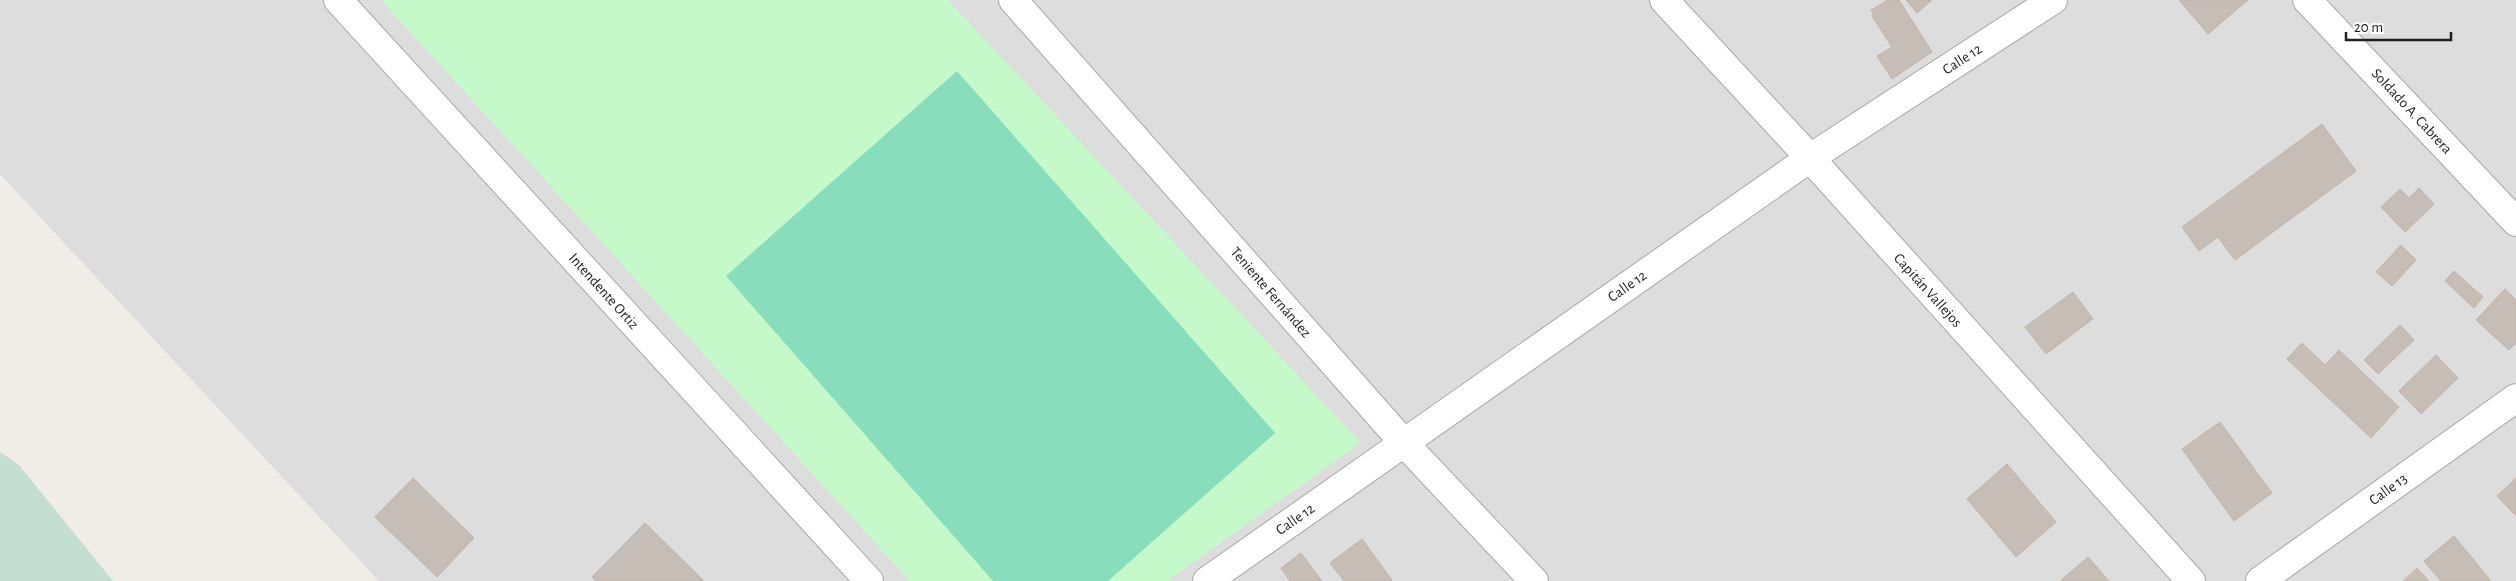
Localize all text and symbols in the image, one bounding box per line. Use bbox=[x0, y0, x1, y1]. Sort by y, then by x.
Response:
scale bar bbox=[2346, 10, 2451, 42]
text: 20 m bbox=[2354, 20, 2383, 35]
street label: Calle 12 bbox=[1940, 41, 1985, 78]
street label: Soldado A. Cabrera bbox=[2369, 66, 2455, 157]
street label: Teniente Fernández bbox=[1228, 244, 1314, 340]
street label: Intendente Ortiz bbox=[566, 251, 641, 332]
street label: Capitán Vallejos bbox=[1891, 251, 1965, 330]
street label: Calle 12 bbox=[1605, 268, 1650, 305]
street label: Calle 13 bbox=[2367, 471, 2410, 508]
street label: Calle 12 bbox=[1273, 501, 1318, 538]

